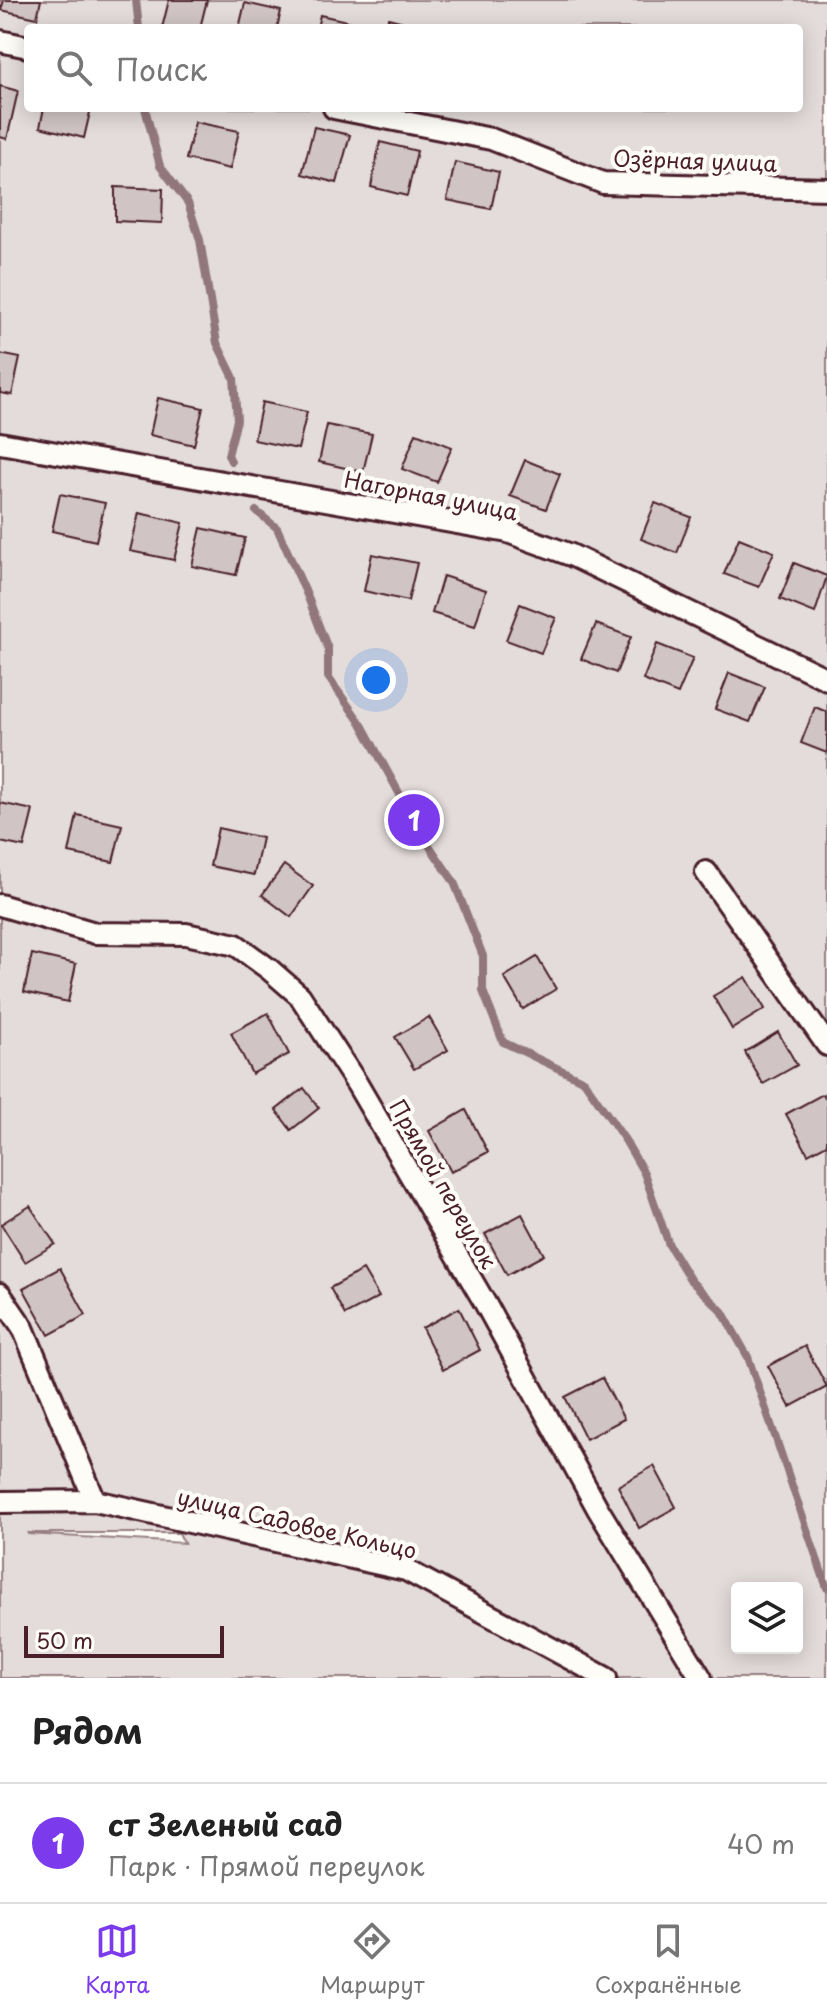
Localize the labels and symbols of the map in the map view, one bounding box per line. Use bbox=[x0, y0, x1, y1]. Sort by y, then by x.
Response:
street label: Озёрная улица bbox=[612, 140, 778, 179]
street label: Нагорная улица bbox=[342, 462, 521, 528]
your location bbox=[356, 660, 396, 700]
pin: 1 bbox=[388, 790, 440, 850]
street label: Прямой переулок bbox=[382, 1093, 507, 1275]
street label: улица Садовое Кольцо bbox=[174, 1479, 420, 1566]
scale bar bbox=[24, 1622, 224, 1658]

